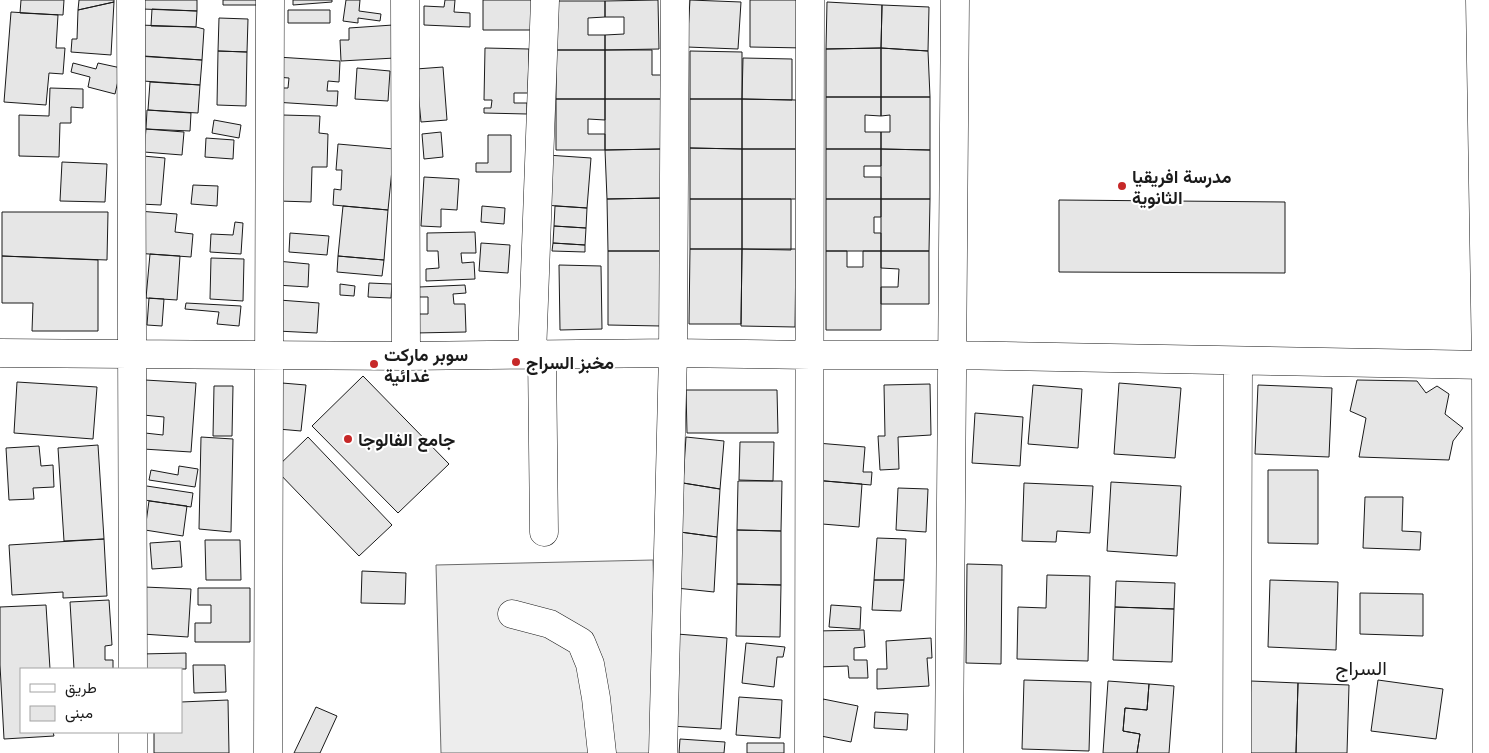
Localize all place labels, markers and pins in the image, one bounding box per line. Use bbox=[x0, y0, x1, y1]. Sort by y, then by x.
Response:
place label: مدرسة افريقيا الثانوية bbox=[1132, 166, 1232, 209]
marker: مدرسة افريقيا الثانوية bbox=[1116, 180, 1128, 192]
place label: سوبر ماركت غدائية bbox=[384, 344, 468, 387]
place label: مخبز السراج bbox=[526, 352, 614, 375]
marker: مخبز السراج bbox=[510, 356, 522, 368]
marker: سوبر ماركت غدائية bbox=[368, 358, 380, 370]
place label: جامع الفالوجا bbox=[358, 429, 455, 452]
marker: جامع الفالوجا bbox=[342, 433, 354, 445]

